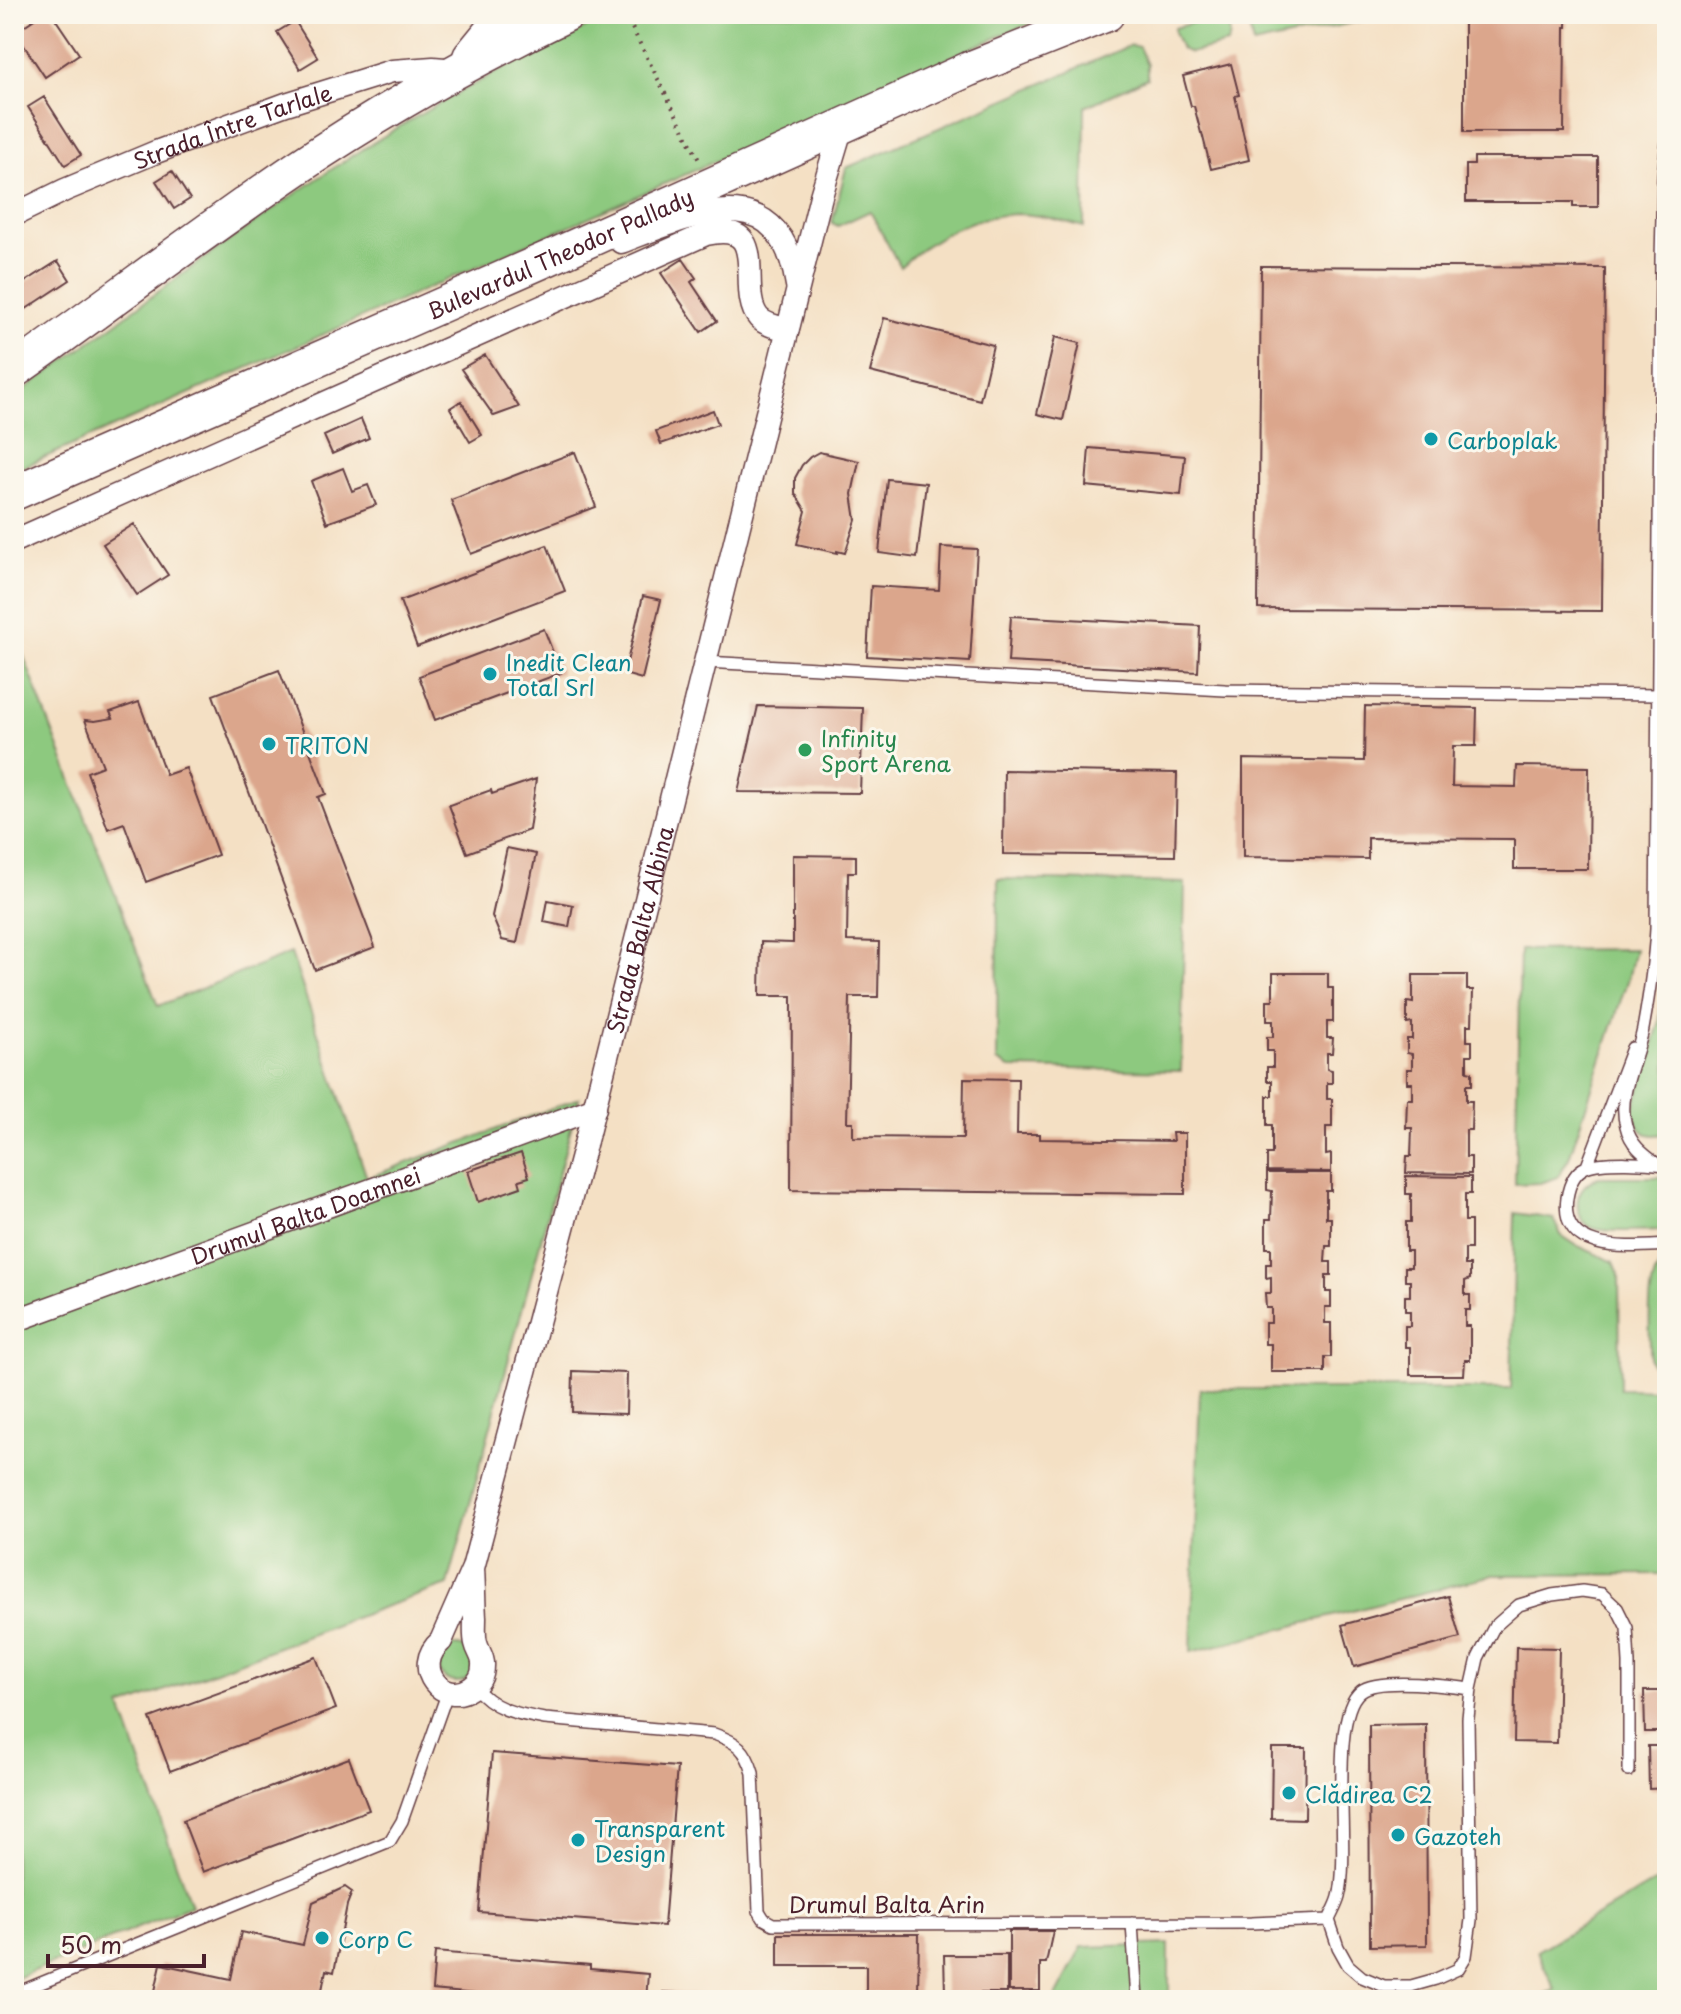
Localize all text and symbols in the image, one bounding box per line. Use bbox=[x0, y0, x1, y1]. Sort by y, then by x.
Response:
street label: Strada Între Tarlale bbox=[127, 74, 336, 177]
street label: Bulevardul Theodor Pallady bbox=[421, 179, 698, 326]
place label: Carboplak bbox=[1447, 423, 1558, 456]
marker: Carboplak bbox=[1422, 430, 1440, 448]
place label: Inedit Clean Total Srl bbox=[506, 645, 632, 703]
marker: Inedit Clean Total Srl bbox=[481, 665, 499, 683]
place label: Infinity Sport Arena bbox=[821, 721, 952, 779]
place label: TRITON bbox=[285, 728, 369, 761]
marker: TRITON bbox=[260, 735, 278, 753]
marker: Infinity Sport Arena bbox=[796, 741, 814, 759]
street label: Strada Balta Albina bbox=[597, 822, 680, 1037]
street label: Drumul Balta Doamnei bbox=[185, 1157, 425, 1272]
place label: Clădirea C2 bbox=[1305, 1777, 1433, 1810]
marker: Clădirea C2 bbox=[1280, 1784, 1298, 1802]
place label: Transparent Design bbox=[594, 1811, 725, 1869]
place label: Gazoteh bbox=[1414, 1819, 1502, 1852]
marker: Gazoteh bbox=[1389, 1826, 1407, 1844]
marker: Transparent Design bbox=[569, 1831, 587, 1849]
street label: Drumul Balta Arin bbox=[789, 1887, 985, 1920]
scale bar bbox=[48, 1918, 204, 1968]
place label: Corp C bbox=[338, 1922, 413, 1955]
text: 50 m bbox=[60, 1926, 122, 1962]
marker: Corp C bbox=[313, 1929, 331, 1947]

